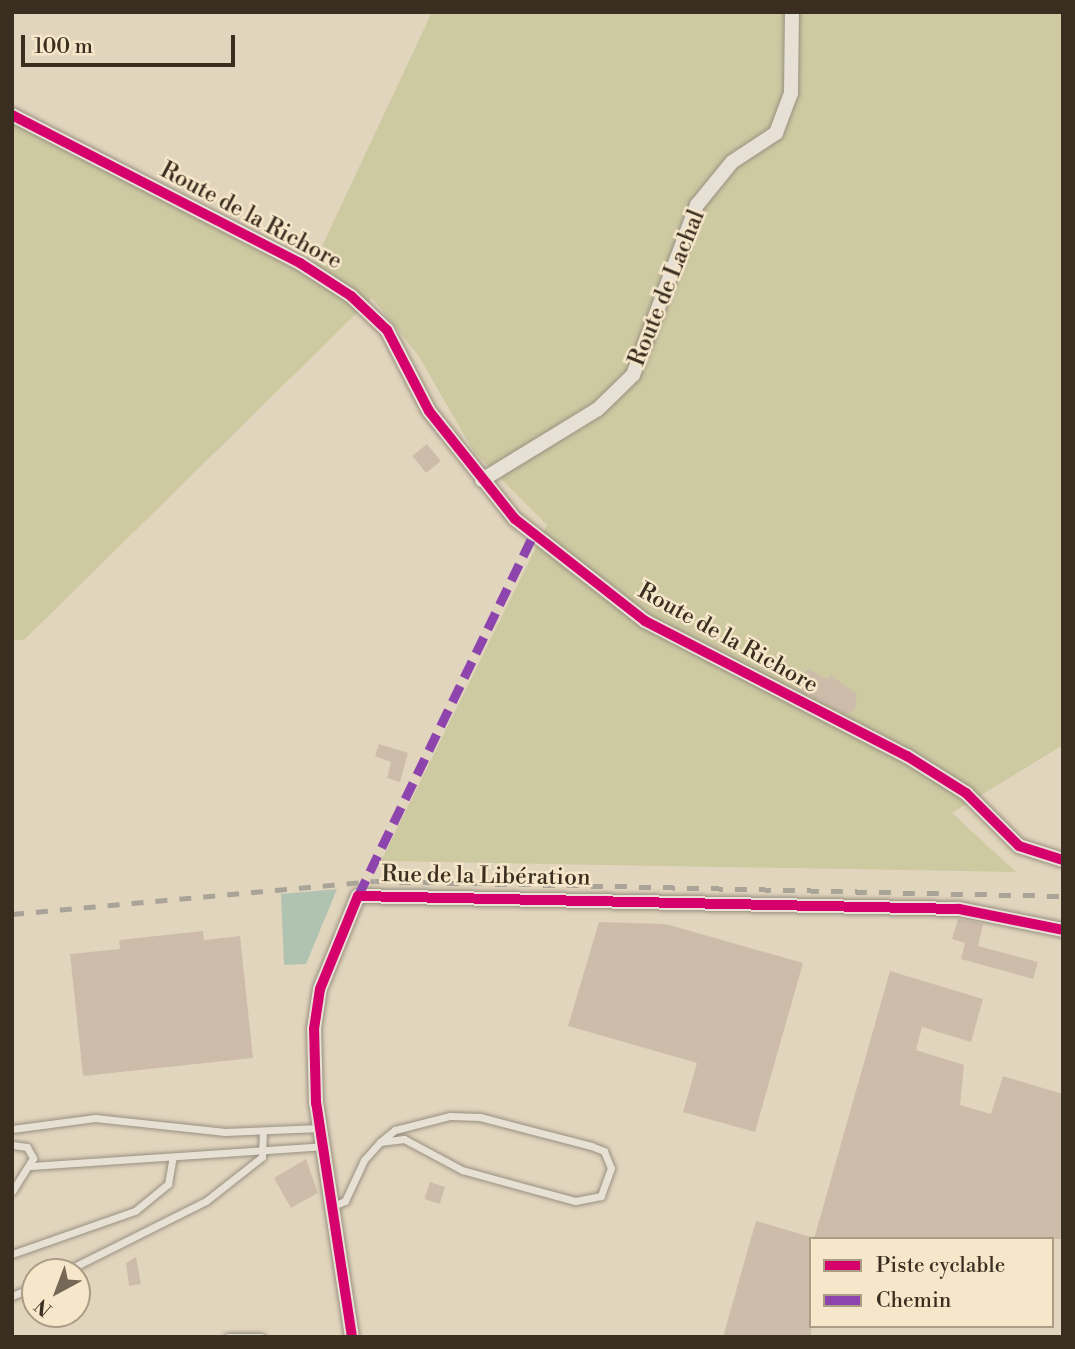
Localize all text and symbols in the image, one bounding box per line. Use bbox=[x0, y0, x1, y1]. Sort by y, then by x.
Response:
scale bar bbox=[24, 21, 238, 65]
text: 100 m bbox=[34, 34, 93, 60]
street label: Route de la Richore bbox=[156, 156, 346, 276]
street label: Route de Lachal bbox=[623, 206, 711, 370]
street label: Route de la Richore bbox=[633, 577, 823, 699]
street label: Rue de la Libération bbox=[381, 860, 591, 892]
legend bbox=[809, 1237, 1054, 1328]
text: Piste cyclable bbox=[876, 1253, 1005, 1279]
north arrow bbox=[21, 1258, 91, 1328]
text: Chemin bbox=[876, 1288, 951, 1314]
text: N bbox=[30, 1293, 57, 1321]

